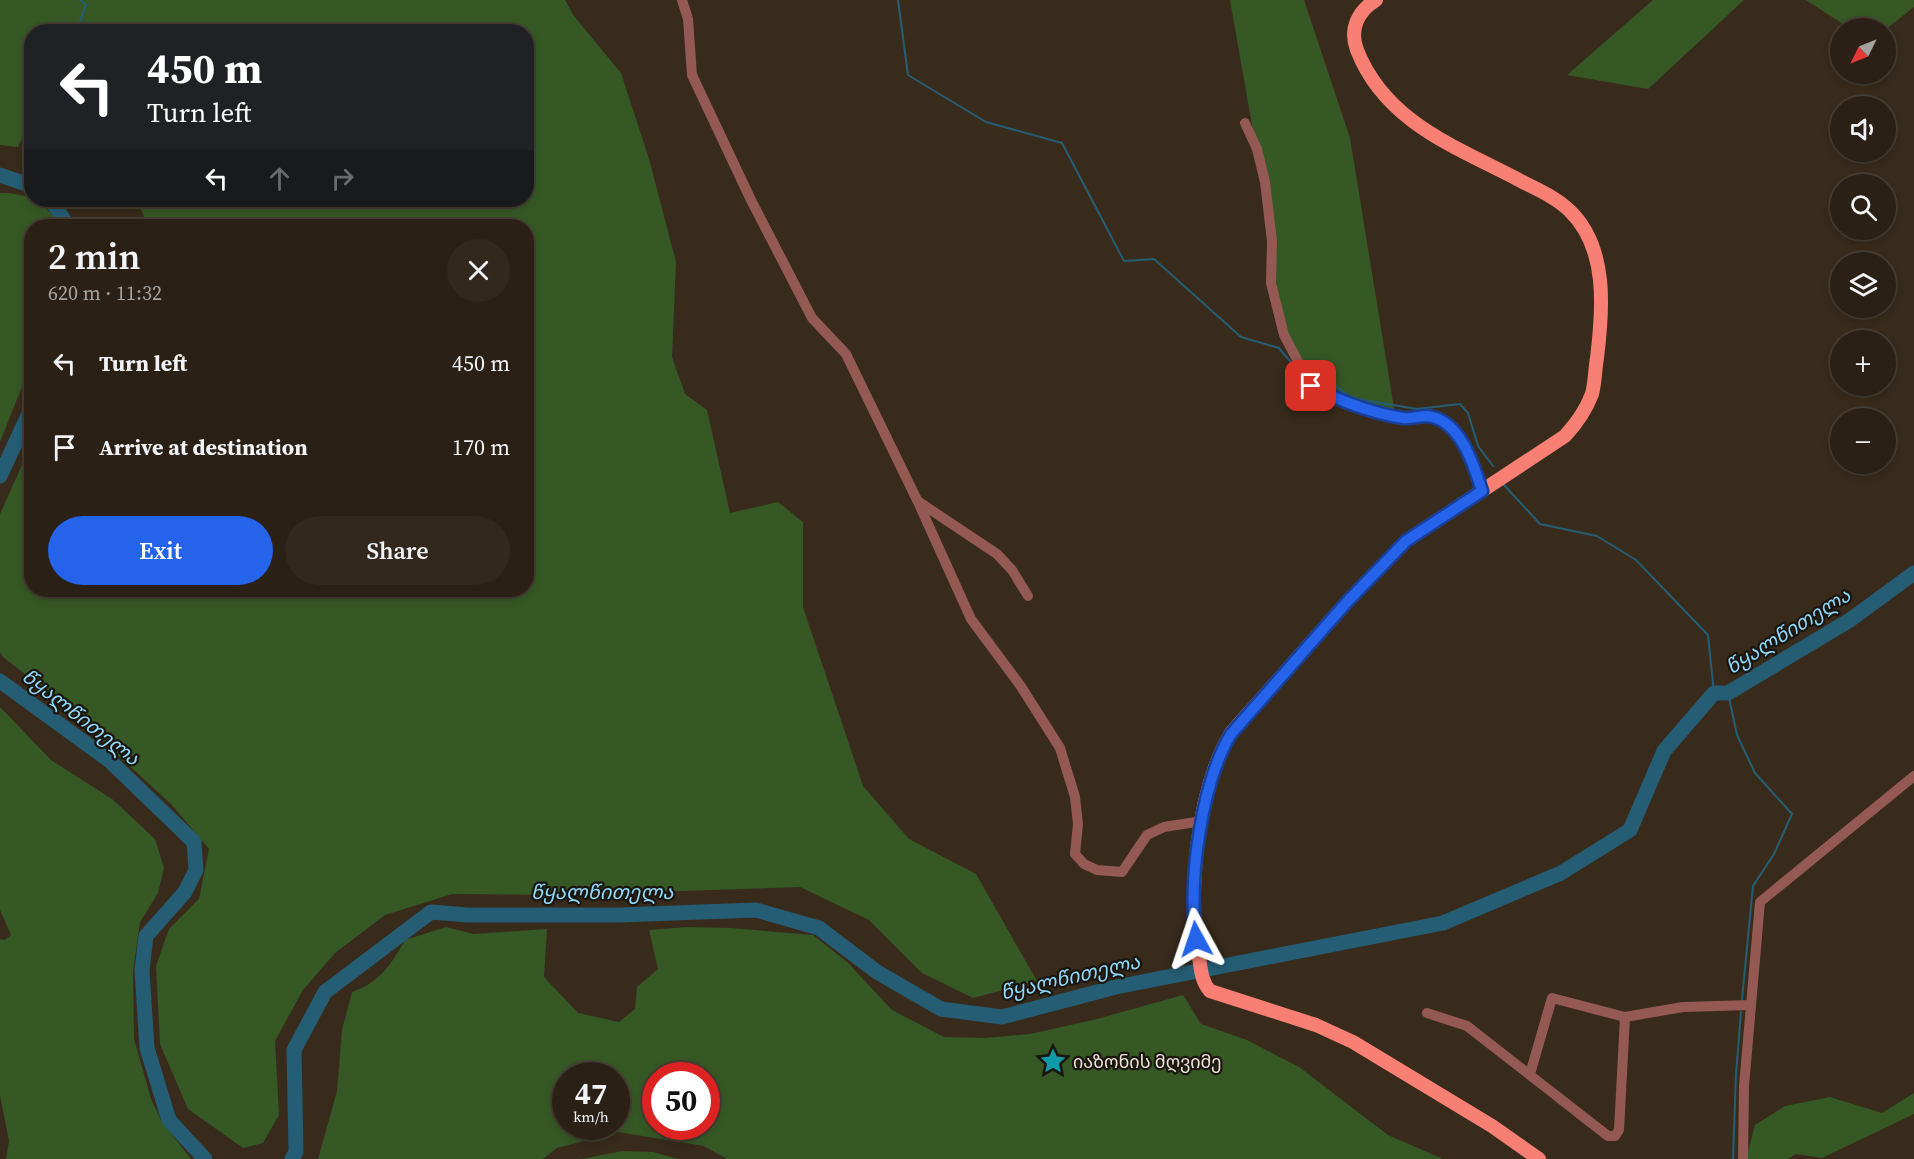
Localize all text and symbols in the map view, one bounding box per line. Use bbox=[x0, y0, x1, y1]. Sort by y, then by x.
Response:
north arrow bbox=[1830, 18, 1896, 84]
map controls bbox=[1830, 18, 1896, 474]
text: 450 m bbox=[147, 39, 262, 97]
icon: left bbox=[48, 48, 126, 126]
text: Turn left bbox=[147, 94, 251, 131]
button: sound bbox=[1830, 96, 1896, 162]
icon: left bbox=[200, 162, 233, 195]
icon: ahead bbox=[263, 162, 296, 195]
icon: right bbox=[326, 162, 359, 195]
button: search bbox=[1830, 174, 1896, 240]
text: 2 min bbox=[48, 232, 140, 281]
button: close bbox=[447, 239, 510, 302]
button: layers bbox=[1830, 252, 1896, 318]
text: 620 m · 11:32 bbox=[48, 279, 162, 307]
button: + bbox=[1830, 330, 1896, 396]
icon: left bbox=[48, 347, 81, 380]
text: Turn left bbox=[99, 348, 187, 378]
text: 450 m bbox=[452, 348, 510, 378]
pin bbox=[1285, 360, 1336, 411]
icon: arrive bbox=[1294, 369, 1327, 402]
button: − bbox=[1830, 408, 1896, 474]
icon: arrive bbox=[48, 431, 81, 464]
text: Arrive at destination bbox=[99, 432, 308, 462]
text: 170 m bbox=[452, 432, 510, 462]
button: Exit bbox=[48, 516, 273, 585]
button: Share bbox=[285, 516, 510, 585]
water label: წყალწითელა bbox=[1720, 581, 1857, 681]
water label: წყალწითელა bbox=[16, 662, 146, 772]
water label: წყალწითელა bbox=[531, 878, 674, 906]
position arrow bbox=[1164, 907, 1228, 971]
water label: წყალწითელა bbox=[998, 947, 1143, 1007]
place icon: იაზონის მღვიმე bbox=[1038, 1046, 1068, 1076]
place label: იაზონის მღვიმე bbox=[1073, 1049, 1222, 1074]
speed limit sign: 50 bbox=[642, 1062, 720, 1140]
text: 47 bbox=[575, 1073, 607, 1114]
text: km/h bbox=[573, 1106, 609, 1127]

